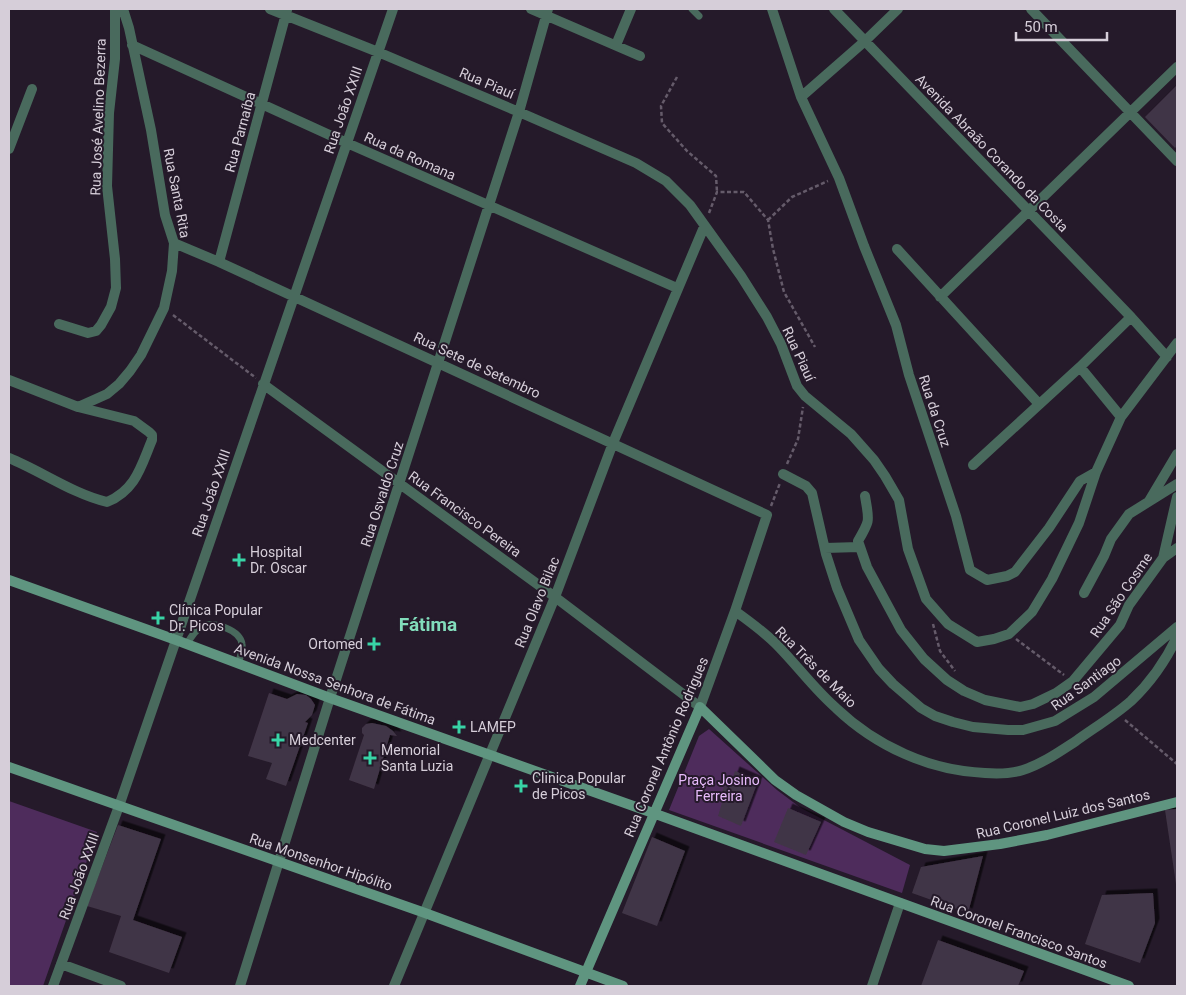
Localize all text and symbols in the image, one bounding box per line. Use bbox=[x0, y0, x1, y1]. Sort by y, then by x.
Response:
scale bar bbox=[1016, 10, 1107, 42]
text: 50 m bbox=[1024, 18, 1058, 36]
street label: Rua José Avelino Bezerra bbox=[87, 38, 109, 196]
street label: Rua João XXIII bbox=[321, 64, 365, 156]
street label: Rua Piauí bbox=[457, 64, 518, 102]
street label: Avenida Abraão Corando da Costa bbox=[912, 71, 1072, 235]
street label: Rua Parnaíba bbox=[222, 90, 258, 174]
street label: Rua da Romana bbox=[362, 129, 458, 183]
street label: Rua Santa Rita bbox=[160, 147, 194, 239]
street label: Rua Piauí bbox=[779, 324, 819, 384]
street label: Rua Sete de Setembro bbox=[411, 329, 543, 401]
street label: Rua da Cruz bbox=[916, 373, 954, 449]
street label: Rua Osvaldo Cruz bbox=[357, 439, 407, 549]
street label: Rua João XXIII bbox=[189, 447, 233, 539]
street label: Rua Francisco Pereira bbox=[406, 468, 524, 560]
place label: Hospital Dr. Oscar bbox=[250, 544, 307, 576]
street label: Rua São Cosme bbox=[1087, 550, 1155, 640]
marker: Hospital Dr. Oscar bbox=[232, 553, 246, 567]
street label: Rua Olavo Bilac bbox=[511, 554, 563, 650]
place label: Clínica Popular Dr. Picos bbox=[169, 602, 263, 634]
marker: Clínica Popular Dr. Picos bbox=[151, 611, 165, 625]
district label: Fátima bbox=[399, 613, 457, 636]
street label: Rua Três de Maio bbox=[772, 623, 860, 711]
place label: Ortomed bbox=[308, 636, 363, 652]
marker: Ortomed bbox=[367, 637, 381, 651]
street label: Avenida Nossa Senhora de Fátima bbox=[232, 640, 438, 728]
street label: Rua Santiago bbox=[1048, 652, 1124, 714]
street label: Rua Coronel Antônio Rodrigues bbox=[621, 655, 711, 839]
place label: LAMEP bbox=[470, 719, 516, 735]
marker: LAMEP bbox=[452, 720, 466, 734]
place label: Medcenter bbox=[289, 732, 356, 748]
marker: Medcenter bbox=[271, 733, 285, 747]
place label: Memorial Santa Luzia bbox=[381, 742, 453, 774]
marker: Memorial Santa Luzia bbox=[363, 751, 377, 765]
place label: Clinica Popular de Picos bbox=[532, 770, 626, 802]
park label: Praça Josino Ferreira bbox=[678, 772, 760, 804]
marker: Clinica Popular de Picos bbox=[514, 779, 528, 793]
street label: Rua Coronel Luiz dos Santos bbox=[975, 786, 1151, 842]
street label: Rua João XXIII bbox=[56, 830, 102, 922]
street label: Rua Monsenhor Hipólito bbox=[247, 830, 395, 894]
street label: Rua Coronel Francisco Santos bbox=[929, 893, 1109, 971]

